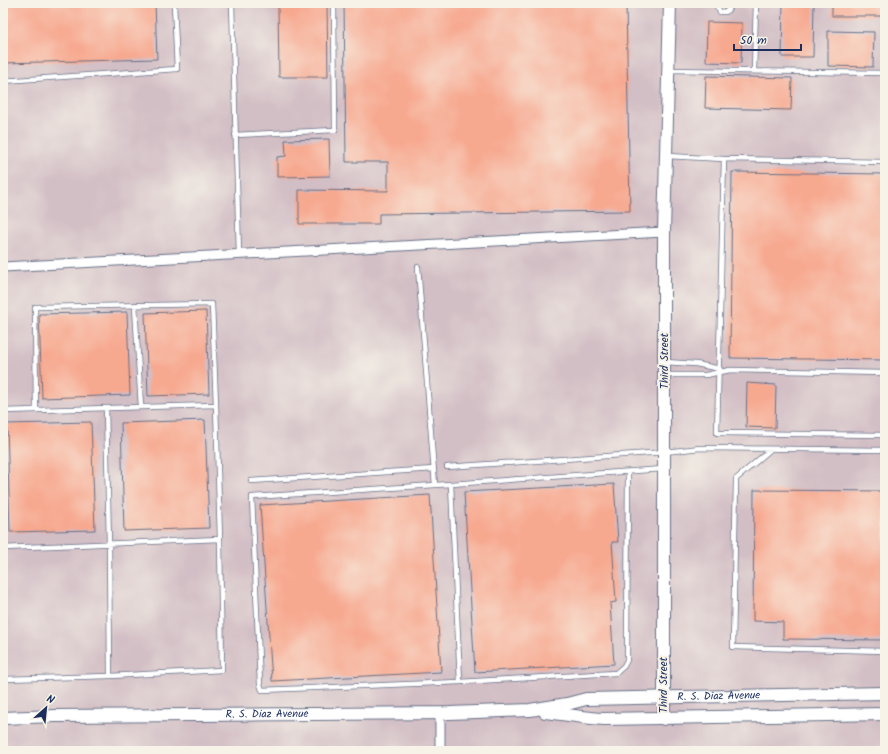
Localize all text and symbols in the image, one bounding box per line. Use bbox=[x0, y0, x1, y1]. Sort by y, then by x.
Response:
scale bar bbox=[734, 26, 801, 52]
text: 50 m bbox=[740, 31, 767, 50]
street label: Third Street bbox=[656, 332, 674, 389]
street label: Third Street bbox=[655, 656, 673, 713]
street label: R. S. Diaz Avenue bbox=[677, 687, 760, 706]
north arrow bbox=[26, 688, 66, 728]
text: N bbox=[43, 690, 57, 710]
street label: R. S. Diaz Avenue bbox=[225, 705, 309, 724]

